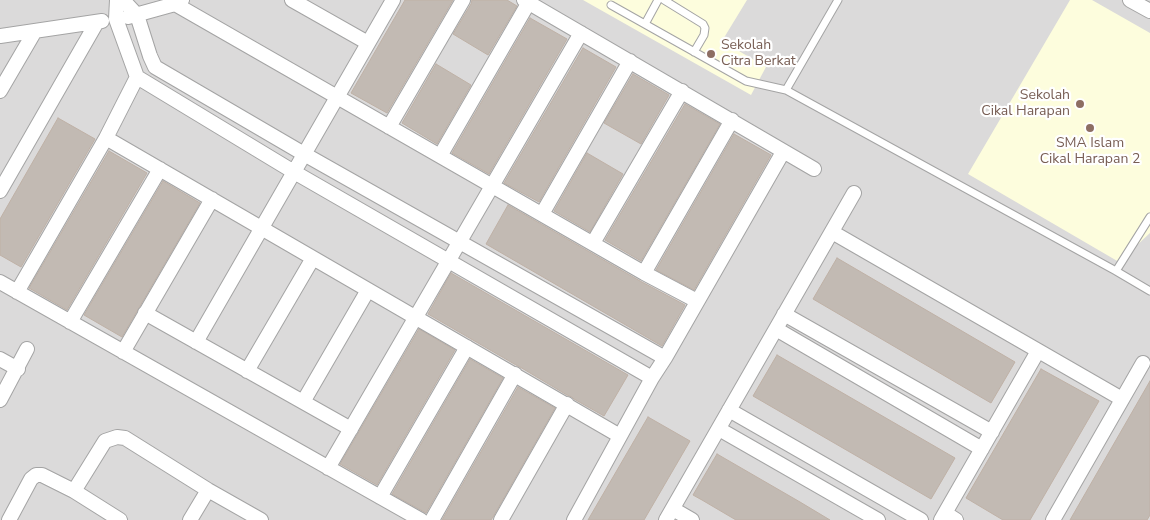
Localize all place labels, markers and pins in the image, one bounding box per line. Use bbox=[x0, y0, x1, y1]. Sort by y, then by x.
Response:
place label: Sekolah Citra Berkat bbox=[721, 38, 796, 70]
marker: Sekolah Citra Berkat bbox=[705, 48, 717, 60]
place label: Sekolah Cikal Harapan bbox=[981, 88, 1070, 120]
marker: Sekolah Cikal Harapan bbox=[1074, 98, 1086, 110]
marker: SMA Islam Cikal Harapan 2 bbox=[1084, 122, 1096, 134]
place label: SMA Islam Cikal Harapan 2 bbox=[1040, 136, 1140, 168]

